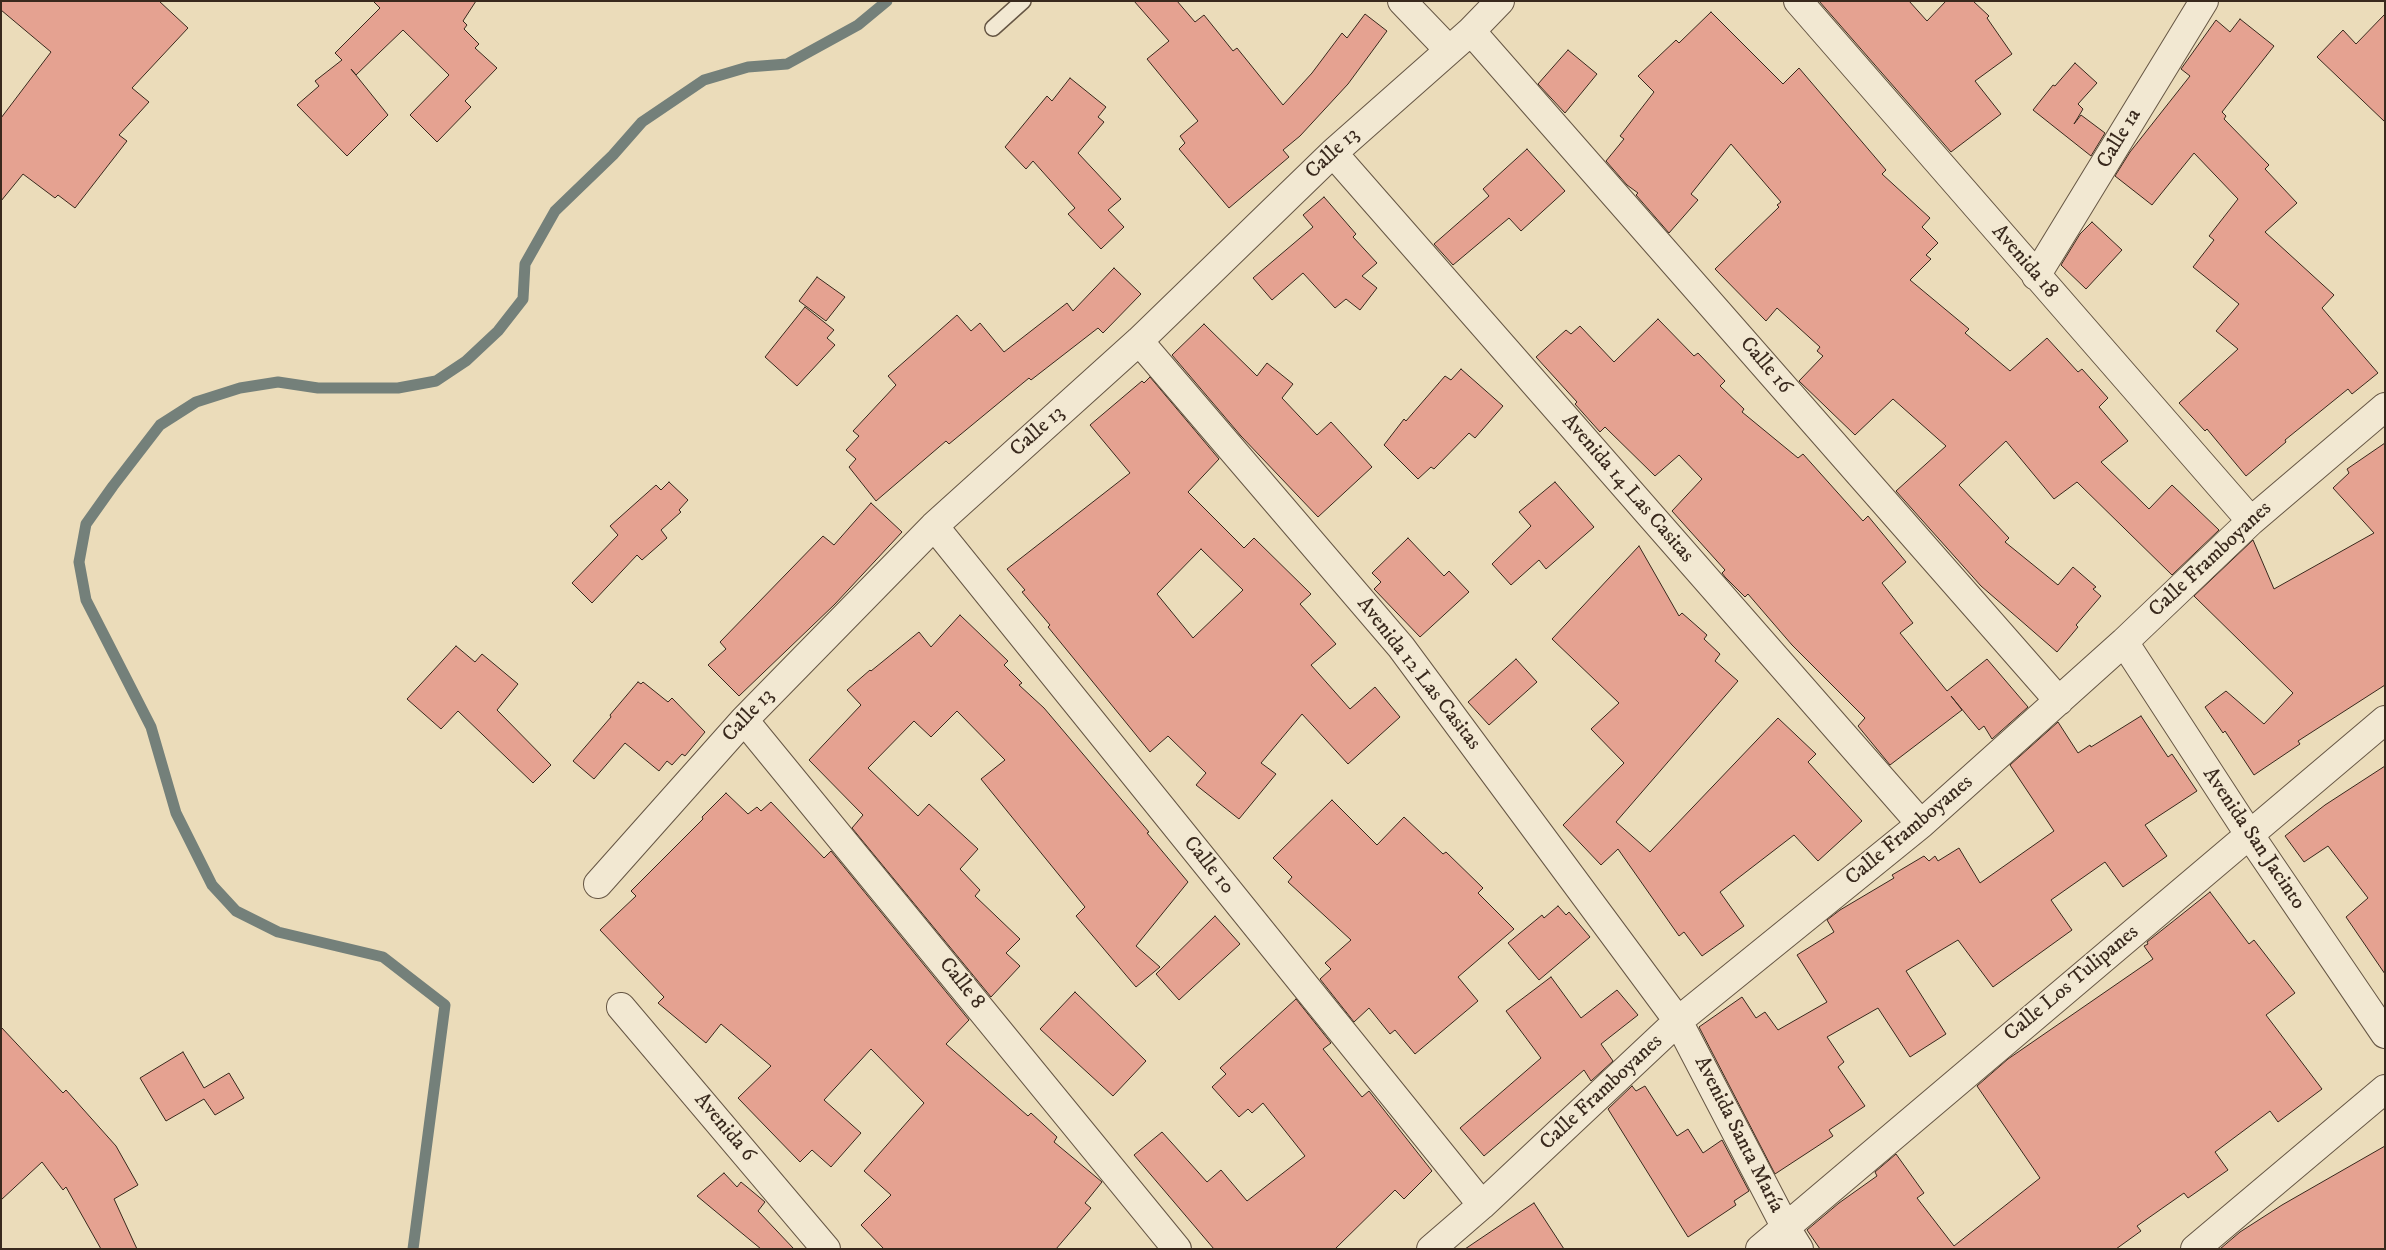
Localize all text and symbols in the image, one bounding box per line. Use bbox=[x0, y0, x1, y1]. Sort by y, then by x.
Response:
street label: Calle 1a bbox=[2092, 105, 2148, 173]
street label: Calle 13 bbox=[1301, 123, 1365, 185]
street label: Avenida 18 bbox=[1985, 220, 2063, 304]
street label: Calle 16 bbox=[1733, 332, 1797, 400]
street label: Calle 13 bbox=[1006, 401, 1070, 463]
street label: Avenida 14 Las Casitas bbox=[1556, 409, 1698, 569]
street label: Calle Framboyanes bbox=[2144, 497, 2278, 623]
street label: Avenida 12 Las Casitas bbox=[1350, 593, 1486, 755]
street label: Calle 13 bbox=[718, 684, 780, 748]
street label: Avenida San Jacinto bbox=[2196, 763, 2310, 915]
street label: Calle Framboyanes bbox=[1841, 770, 1979, 892]
street label: Calle 10 bbox=[1177, 832, 1239, 900]
street label: Calle Los Tulipanes bbox=[2000, 920, 2144, 1048]
street label: Calle 8 bbox=[933, 953, 989, 1015]
street label: Calle Framboyanes bbox=[1535, 1030, 1669, 1156]
street label: Avenida Santa María bbox=[1688, 1053, 1788, 1217]
street label: Avenida 6 bbox=[688, 1088, 760, 1168]

